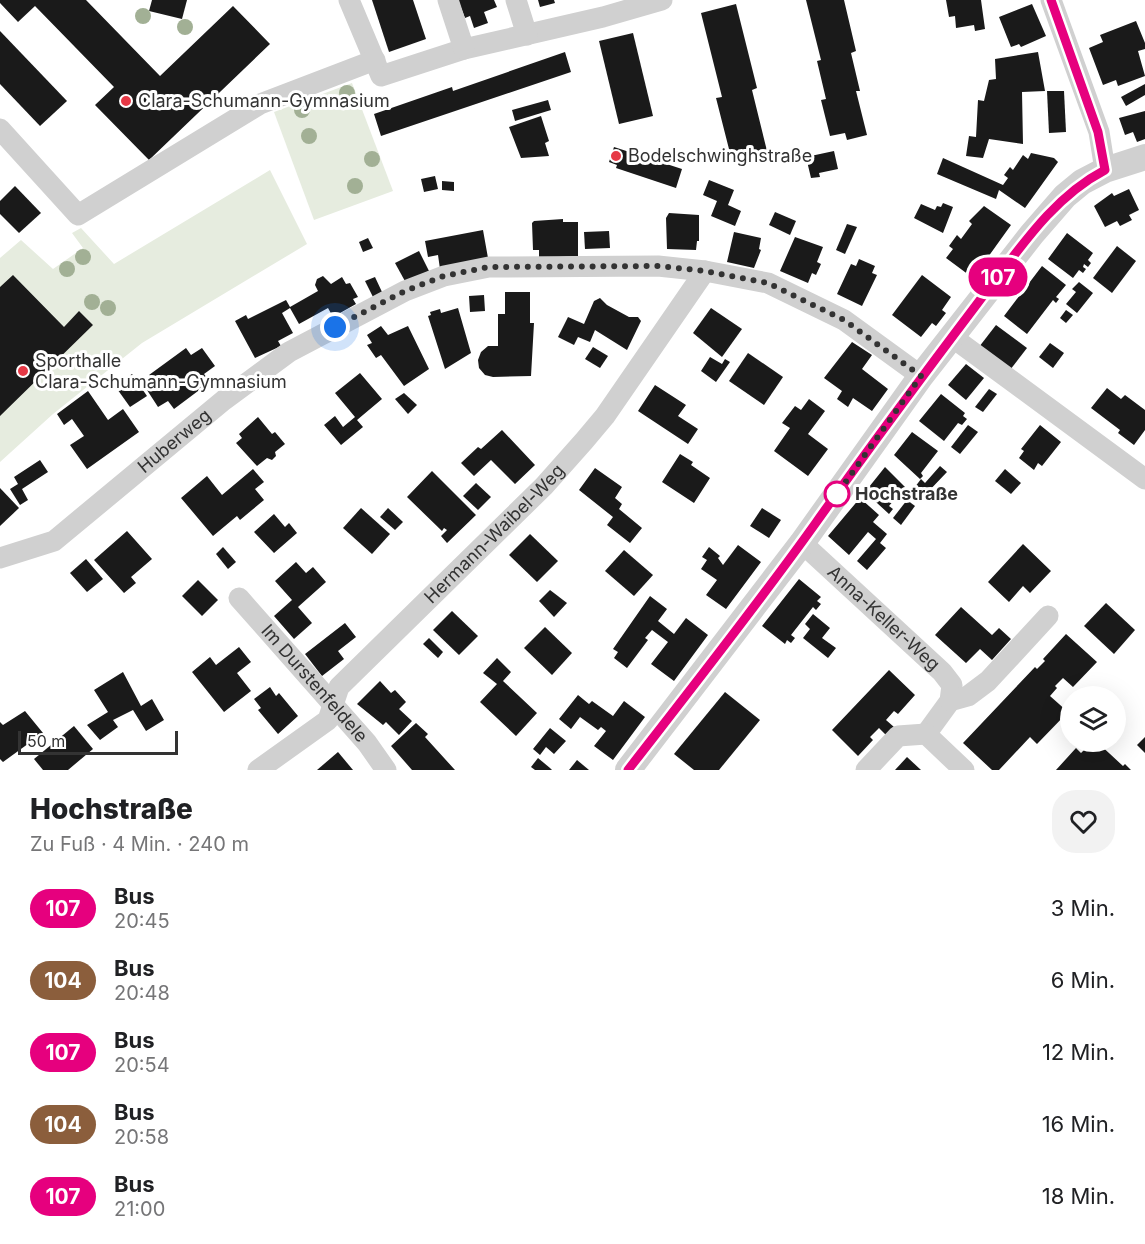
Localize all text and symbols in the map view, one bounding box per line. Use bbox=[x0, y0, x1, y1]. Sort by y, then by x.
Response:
place label: Clara-Schumann-Gymnasium bbox=[138, 90, 390, 111]
marker: Clara-Schumann-Gymnasium bbox=[119, 94, 133, 108]
place label: Bodelschwinghstraße bbox=[628, 145, 812, 166]
marker: Bodelschwinghstraße bbox=[609, 149, 623, 163]
line badge: 107 bbox=[964, 258, 1032, 296]
text: 107 bbox=[980, 265, 1016, 290]
your location bbox=[320, 312, 350, 342]
place label: Sporthalle Clara-Schumann-Gymnasium bbox=[35, 350, 287, 392]
marker: Sporthalle Clara-Schumann-Gymnasium bbox=[16, 364, 30, 378]
street label: Huberweg bbox=[133, 404, 215, 477]
street label: Hermann-Waibel-Weg bbox=[420, 460, 568, 607]
marker: Hochstraße bbox=[824, 481, 850, 507]
place label: Hochstraße bbox=[855, 483, 958, 504]
street label: Anna-Keller-Weg bbox=[824, 561, 944, 675]
street label: Im Durstenfeldele bbox=[257, 620, 372, 746]
map controls bbox=[1060, 686, 1126, 752]
button: layers bbox=[1060, 686, 1126, 752]
scale bar bbox=[18, 728, 178, 756]
text: 50 m bbox=[27, 731, 65, 751]
button: heart bbox=[1052, 790, 1115, 853]
text: Hochstraße bbox=[30, 792, 193, 826]
text: Zu Fuß · 4 Min. · 240 m bbox=[30, 832, 249, 856]
text: Bus bbox=[114, 883, 155, 909]
text: 3 Min. bbox=[1051, 895, 1115, 921]
text: 107 bbox=[45, 896, 81, 921]
text: 20:45 bbox=[114, 909, 170, 933]
text: Bus bbox=[114, 955, 155, 981]
text: 6 Min. bbox=[1051, 967, 1115, 993]
text: 104 bbox=[44, 968, 82, 993]
text: 20:48 bbox=[114, 981, 170, 1005]
text: Bus bbox=[114, 1027, 155, 1053]
text: 12 Min. bbox=[1042, 1039, 1115, 1065]
text: 107 bbox=[45, 1040, 81, 1065]
text: 20:54 bbox=[114, 1053, 170, 1077]
text: Bus bbox=[114, 1099, 155, 1125]
text: 16 Min. bbox=[1042, 1111, 1115, 1137]
text: 104 bbox=[44, 1112, 82, 1137]
text: 20:58 bbox=[114, 1125, 169, 1149]
text: Bus bbox=[114, 1171, 155, 1197]
text: 18 Min. bbox=[1042, 1183, 1115, 1209]
text: 107 bbox=[45, 1184, 81, 1209]
text: 21:00 bbox=[114, 1197, 165, 1221]

